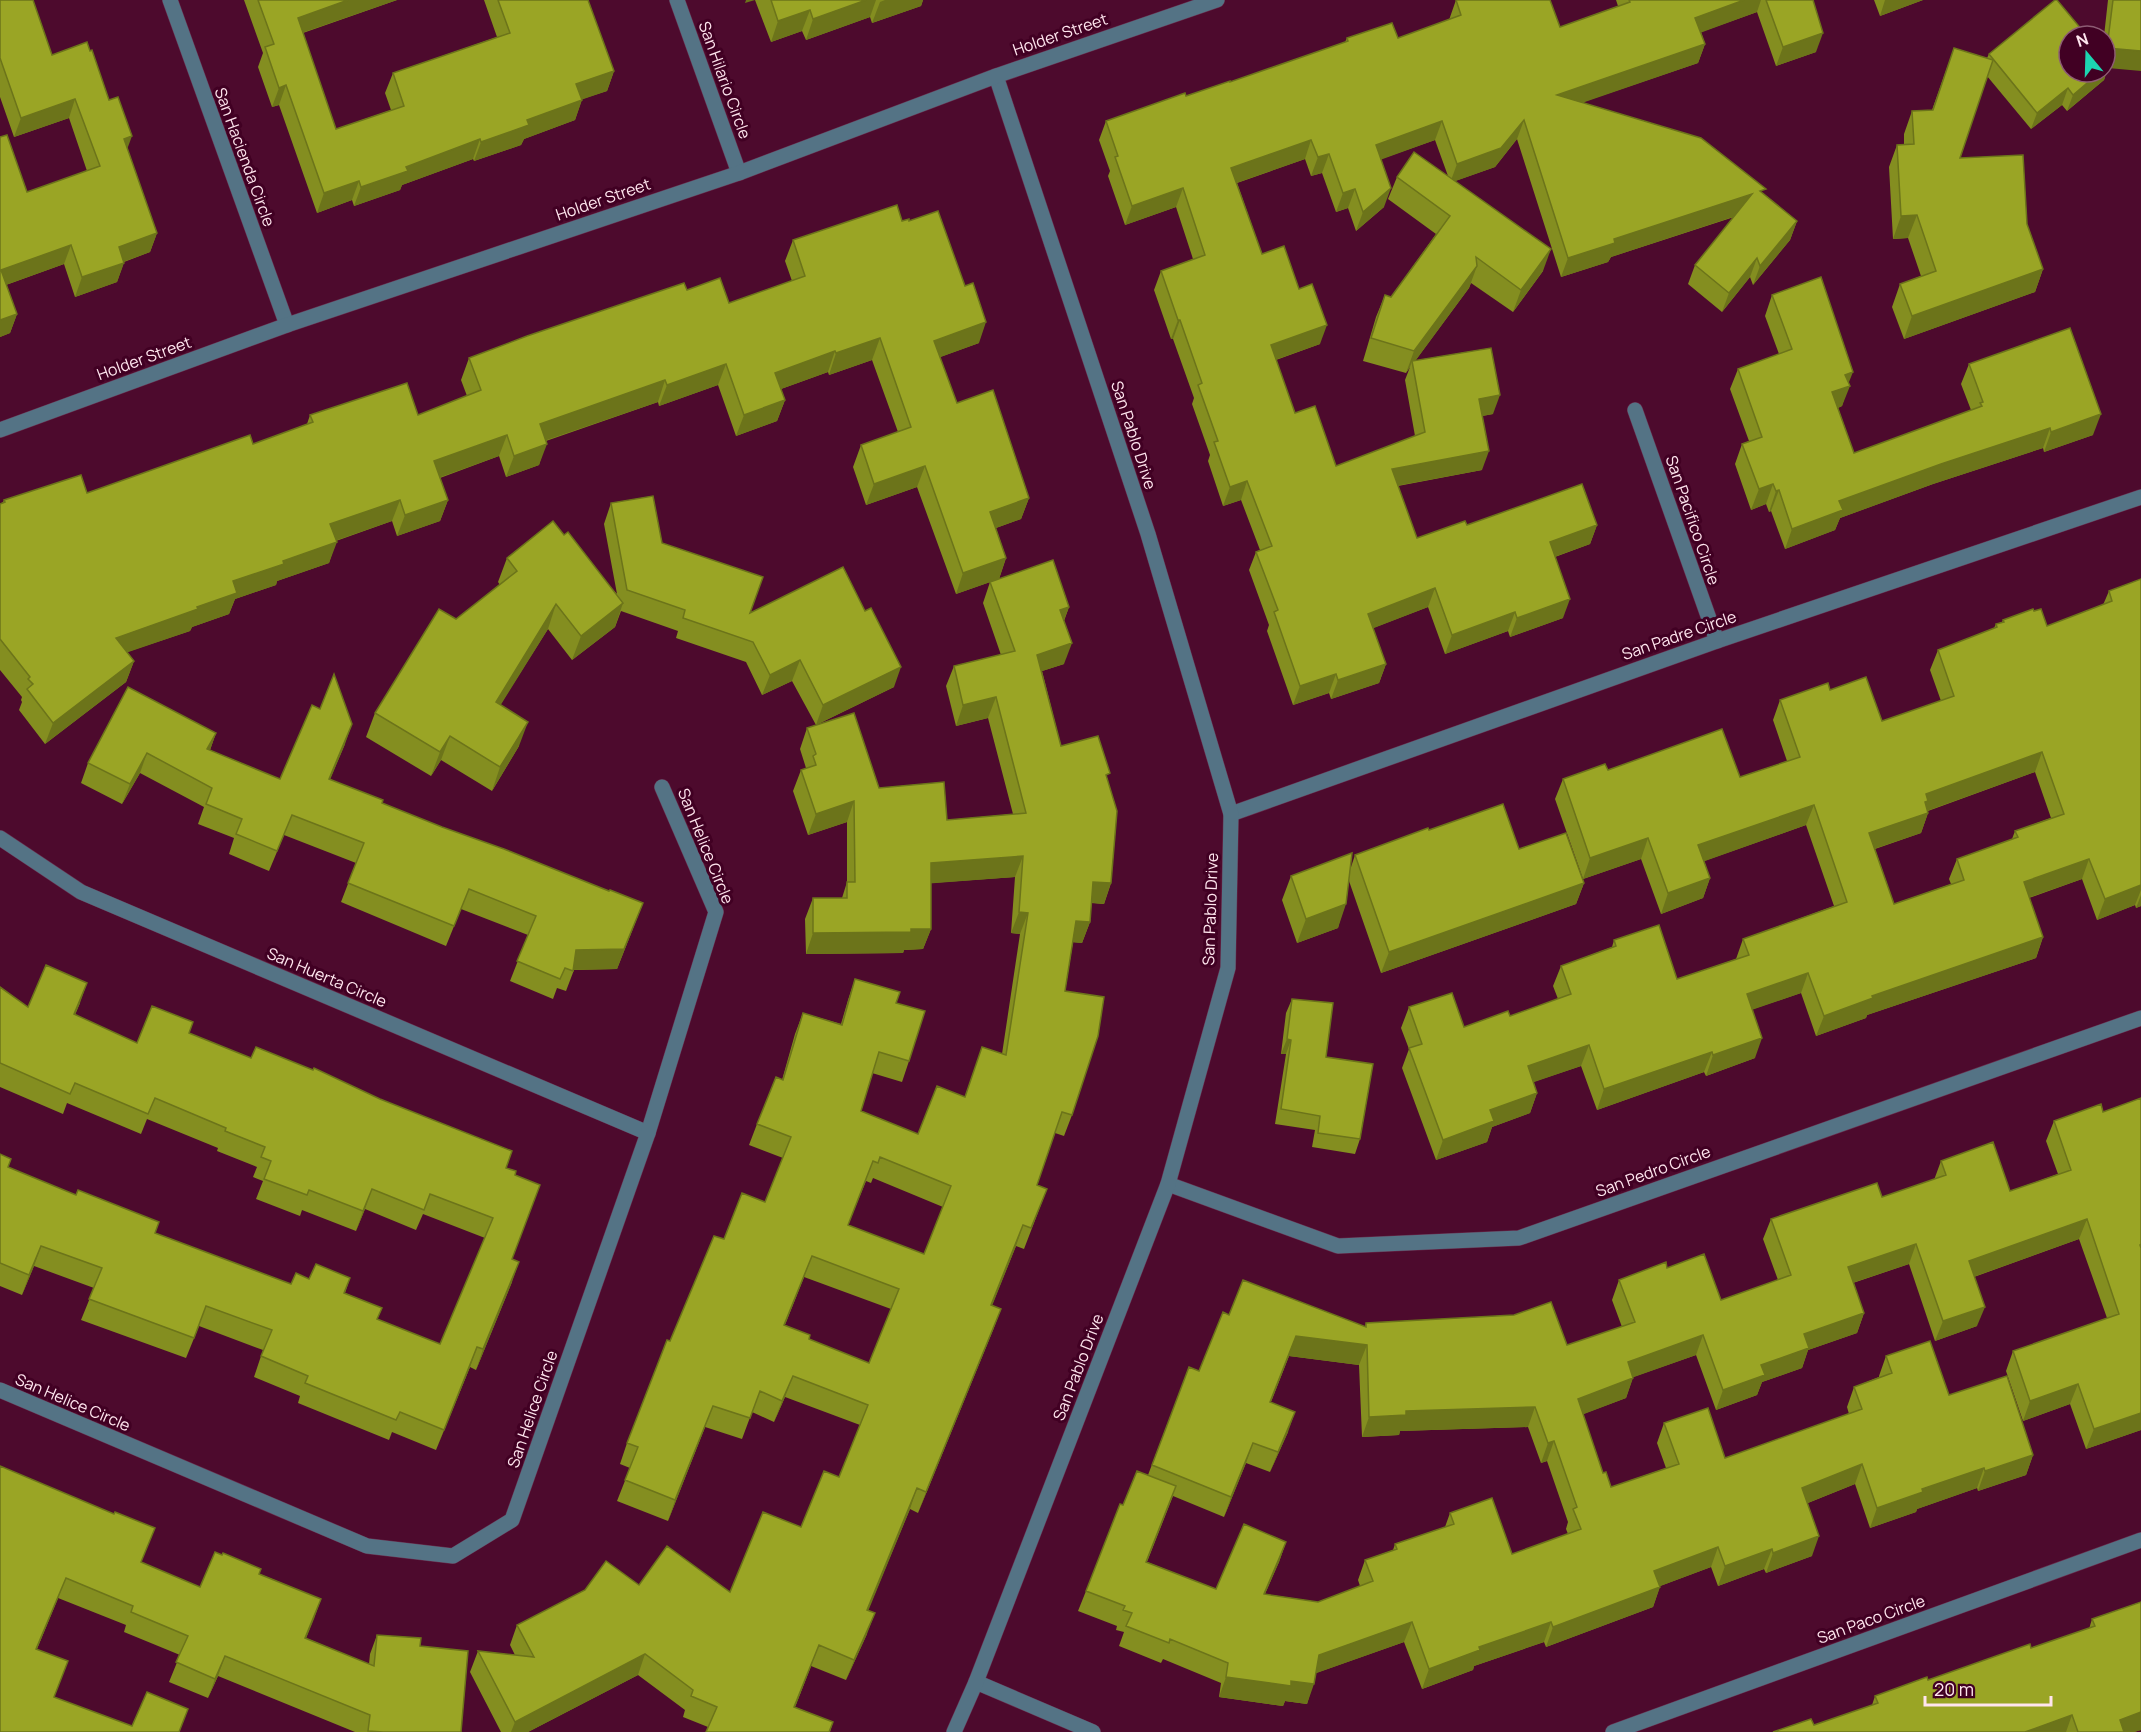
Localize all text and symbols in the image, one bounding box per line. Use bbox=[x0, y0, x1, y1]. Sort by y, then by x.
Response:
street label: Holder Street bbox=[1010, 7, 1110, 61]
street label: San Hilario Circle bbox=[694, 18, 756, 142]
north arrow bbox=[2057, 24, 2117, 84]
text: N bbox=[2073, 28, 2091, 52]
street label: San Hacienda Circle bbox=[210, 85, 280, 229]
street label: Holder Street bbox=[553, 172, 653, 226]
street label: Holder Street bbox=[94, 331, 194, 385]
street label: San Pablo Drive bbox=[1106, 378, 1162, 492]
street label: San Pacifico Circle bbox=[1661, 452, 1725, 588]
street label: San Padre Circle bbox=[1619, 605, 1739, 665]
street label: San Helice Circle bbox=[673, 785, 739, 907]
street label: San Pablo Drive bbox=[1197, 852, 1223, 966]
street label: San Huerta Circle bbox=[264, 942, 390, 1012]
street label: San Pedro Circle bbox=[1593, 1140, 1713, 1202]
street label: San Pablo Drive bbox=[1047, 1310, 1109, 1424]
street label: San Helice Circle bbox=[502, 1347, 562, 1471]
street label: San Helice Circle bbox=[12, 1368, 134, 1436]
street label: San Paco Circle bbox=[1814, 1589, 1928, 1649]
scale bar bbox=[1925, 1669, 2051, 1707]
text: 20 m bbox=[1934, 1677, 1974, 1701]

